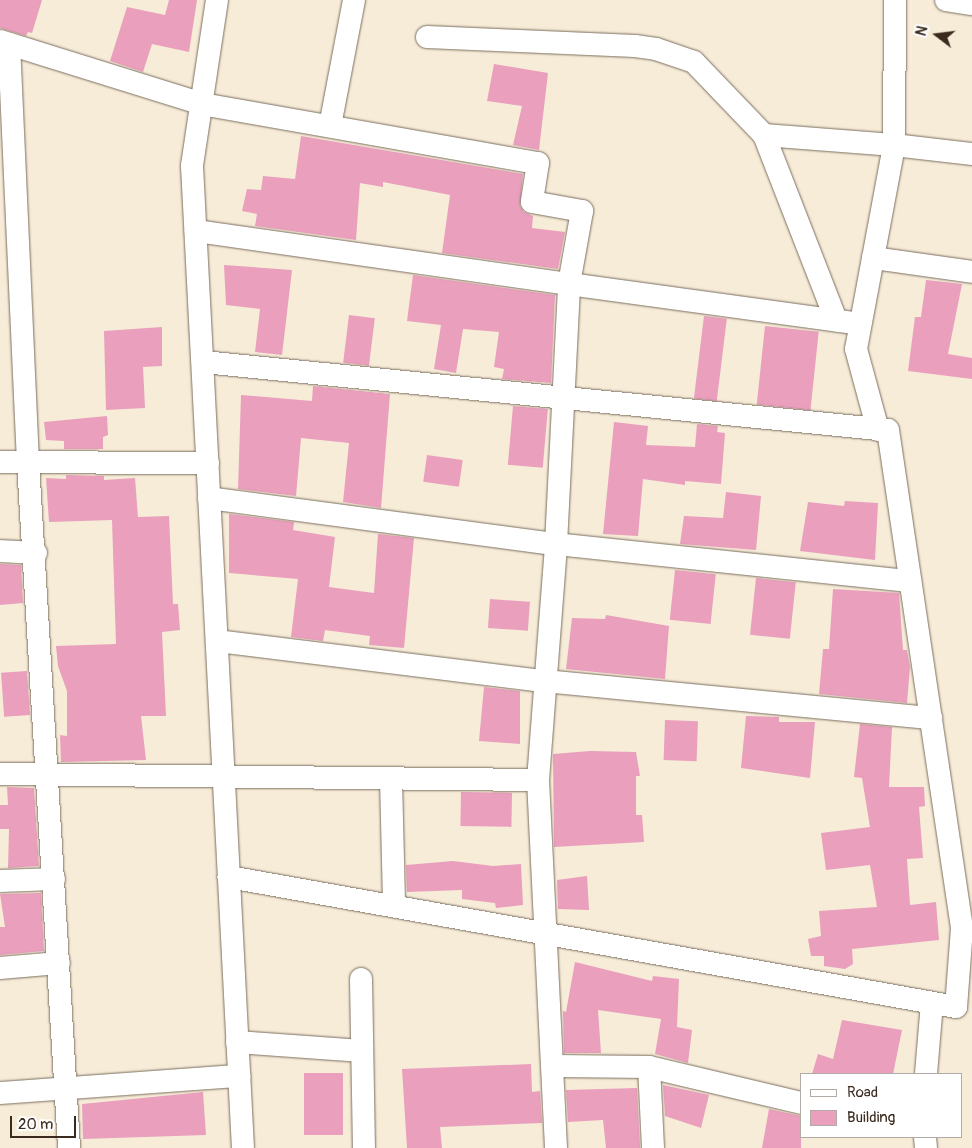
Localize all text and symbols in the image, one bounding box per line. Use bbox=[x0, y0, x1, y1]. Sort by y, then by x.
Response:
north arrow bbox=[912, 10, 962, 60]
text: N bbox=[913, 24, 931, 38]
legend bbox=[800, 1073, 962, 1138]
text: Road bbox=[847, 1083, 878, 1102]
scale bar bbox=[12, 1106, 79, 1138]
text: Building bbox=[847, 1108, 895, 1127]
text: 20 m bbox=[18, 1115, 53, 1134]

